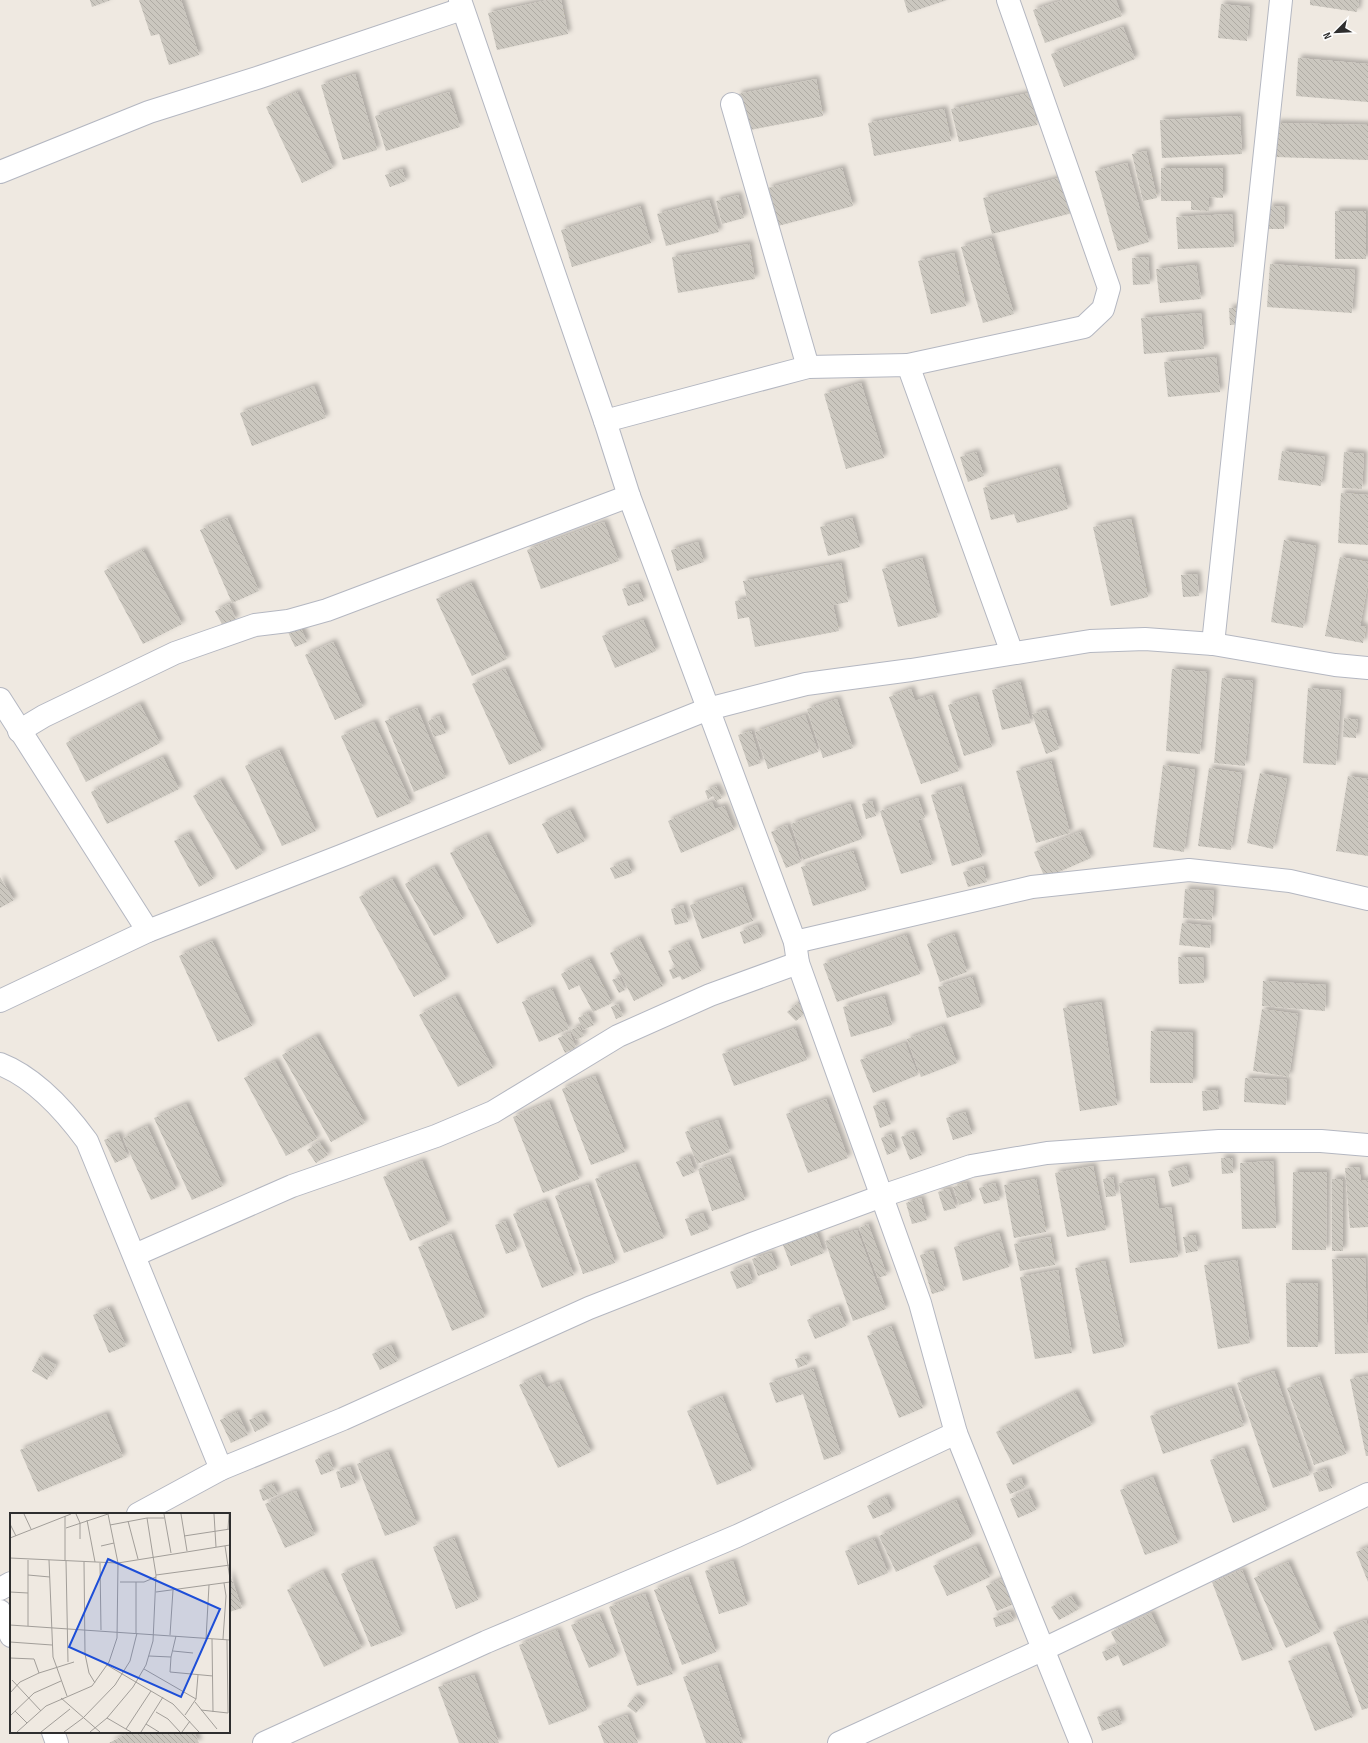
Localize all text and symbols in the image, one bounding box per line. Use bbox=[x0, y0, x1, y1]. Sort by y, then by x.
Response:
north arrow bbox=[1316, 12, 1356, 52]
text: N bbox=[1320, 30, 1334, 41]
inset map bbox=[10, 1513, 230, 1733]

